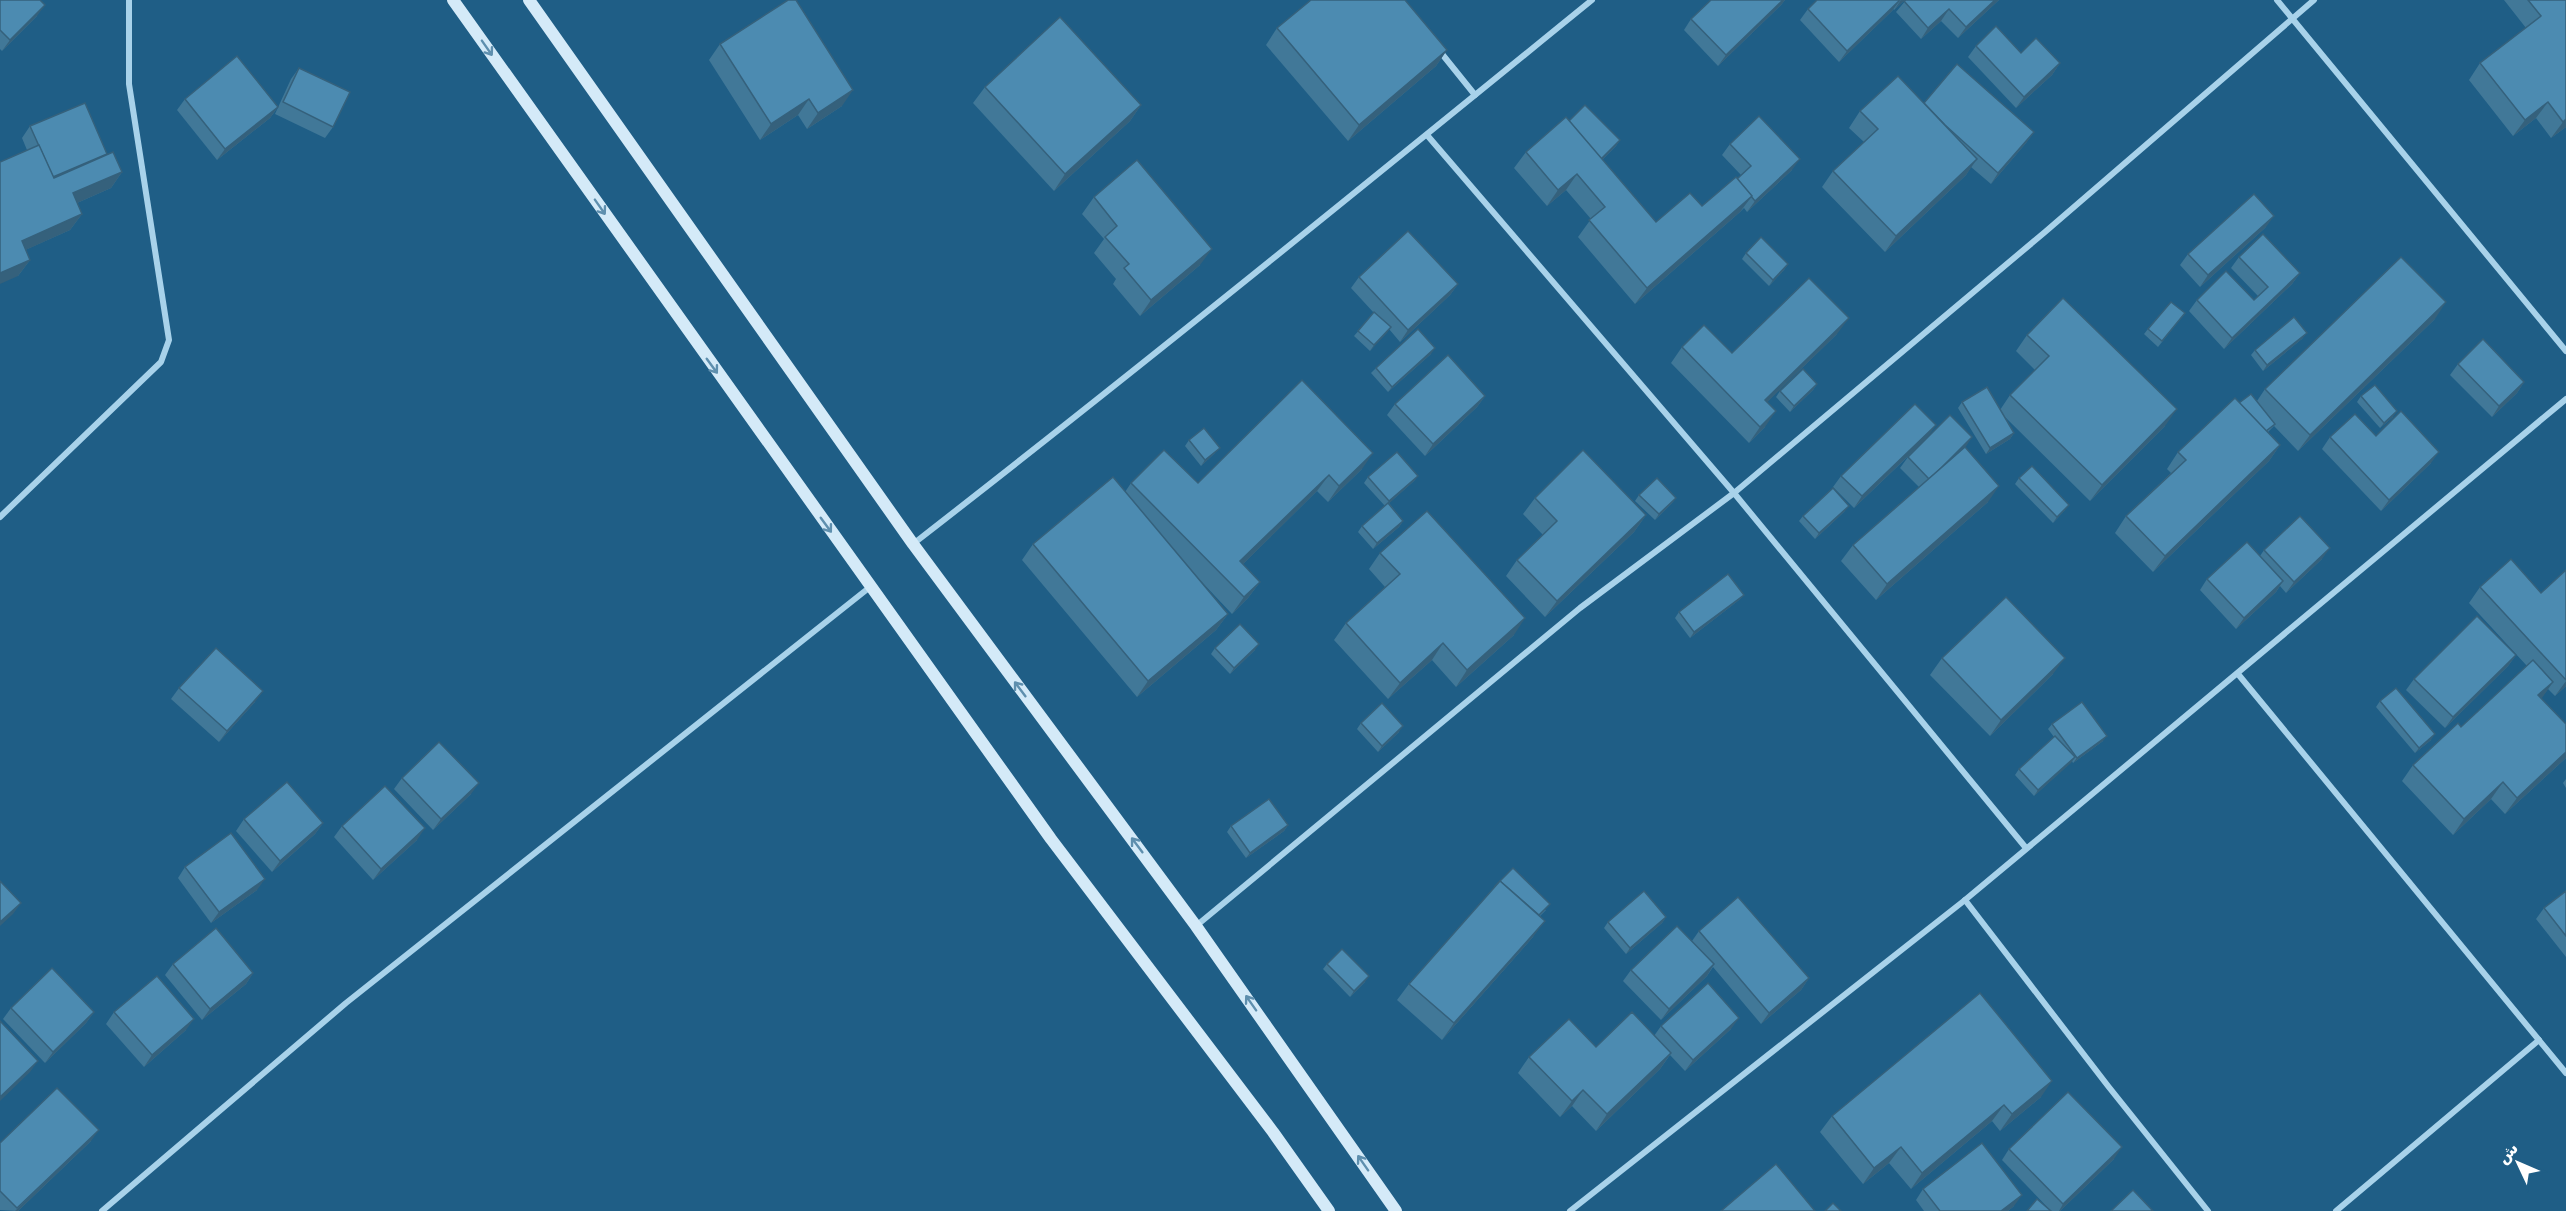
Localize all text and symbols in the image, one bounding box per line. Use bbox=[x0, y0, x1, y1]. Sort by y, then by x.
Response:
one-way arrow bbox=[481, 39, 493, 55]
one-way arrow bbox=[594, 198, 606, 215]
one-way arrow bbox=[706, 358, 718, 374]
one-way arrow bbox=[819, 516, 832, 532]
one-way arrow bbox=[1014, 681, 1027, 697]
one-way arrow bbox=[1130, 838, 1143, 854]
one-way arrow bbox=[1245, 996, 1257, 1012]
north arrow bbox=[2488, 1133, 2548, 1193]
text: ش bbox=[2493, 1138, 2522, 1167]
one-way arrow bbox=[1357, 1156, 1369, 1172]

